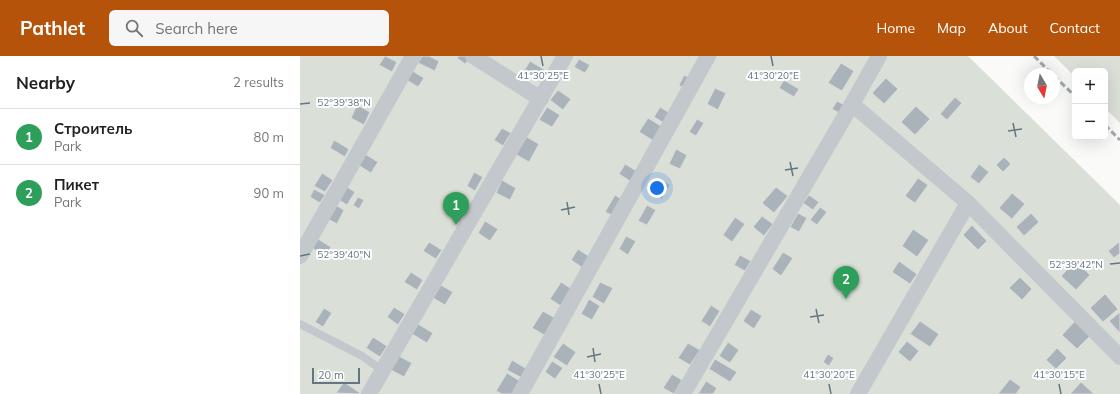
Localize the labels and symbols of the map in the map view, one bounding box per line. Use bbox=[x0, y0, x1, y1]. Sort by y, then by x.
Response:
north arrow bbox=[1024, 68, 1060, 104]
text: 41°30'25"E bbox=[517, 69, 569, 82]
text: 41°30'20"E bbox=[747, 69, 799, 82]
text: 52°39'38"N bbox=[317, 96, 371, 109]
your location bbox=[647, 178, 667, 198]
pin: 1 bbox=[443, 192, 469, 225]
text: 52°39'40"N bbox=[317, 248, 371, 261]
text: 52°39'42"N bbox=[1049, 258, 1103, 271]
pin: 2 bbox=[833, 266, 859, 299]
scale bar bbox=[312, 366, 360, 385]
text: 41°30'25"E bbox=[573, 368, 625, 381]
text: 41°30'20"E bbox=[803, 368, 855, 381]
text: 41°30'15"E bbox=[1033, 368, 1085, 381]

